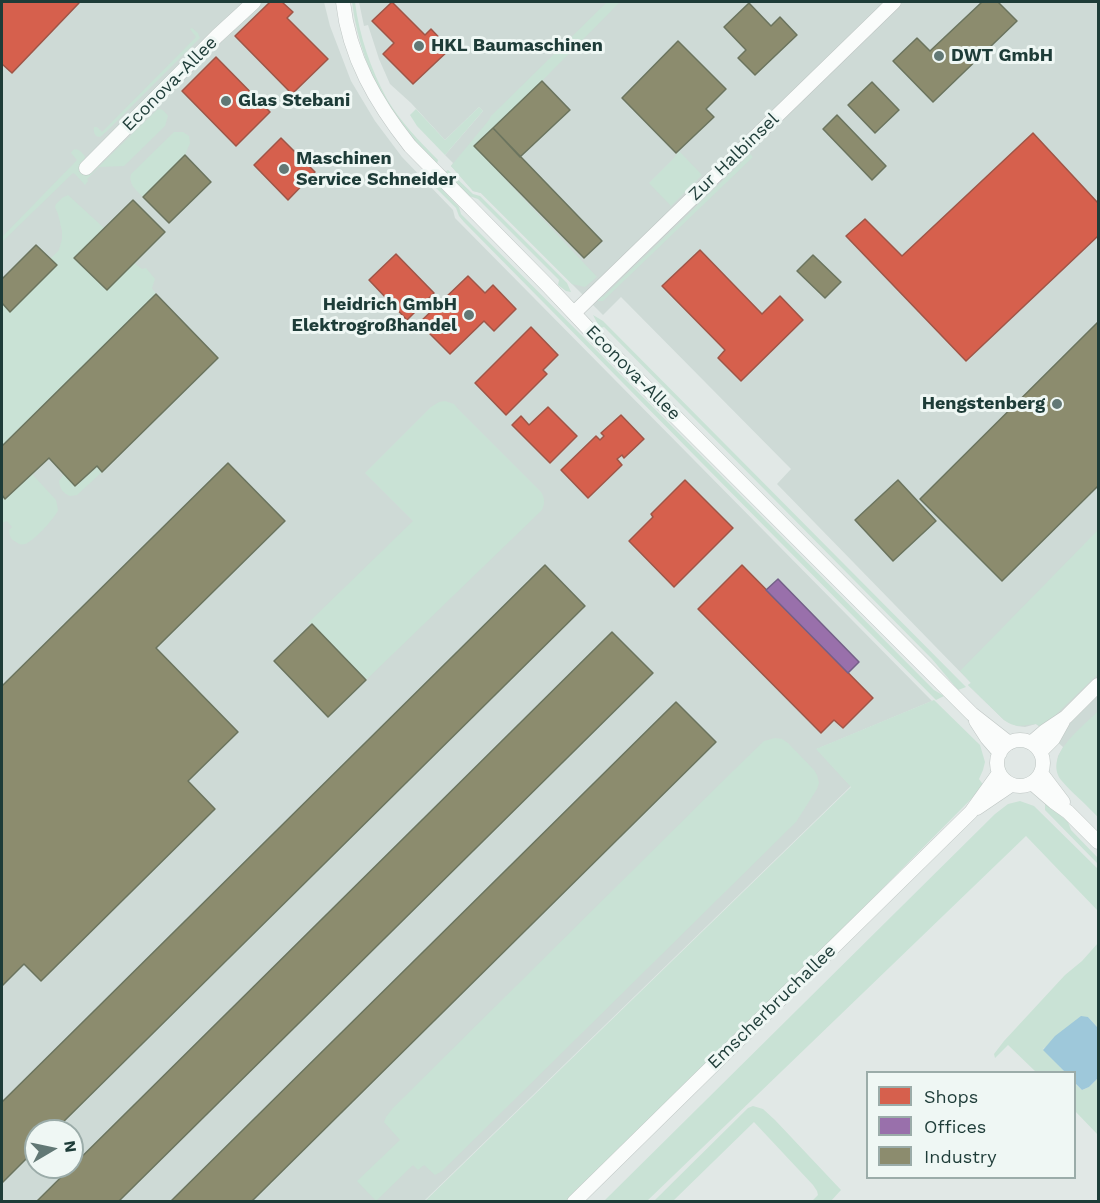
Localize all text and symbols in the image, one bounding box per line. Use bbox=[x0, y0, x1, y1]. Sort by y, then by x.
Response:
street label: Econova-Allee bbox=[118, 32, 222, 136]
place label: HKL Baumaschinen bbox=[431, 35, 603, 57]
marker: HKL Baumaschinen bbox=[412, 39, 426, 53]
place label: DWT GmbH bbox=[951, 45, 1053, 67]
marker: DWT GmbH bbox=[932, 49, 946, 63]
place label: Glas Stebani bbox=[238, 90, 350, 112]
marker: Glas Stebani bbox=[219, 94, 233, 108]
street label: Zur Halbinsel bbox=[684, 109, 784, 205]
place label: Maschinen Service Schneider bbox=[296, 148, 456, 190]
marker: Maschinen Service Schneider bbox=[277, 162, 291, 176]
place label: Heidrich GmbH Elektrogroßhandel bbox=[292, 294, 457, 336]
marker: Heidrich GmbH Elektrogroßhandel bbox=[462, 308, 476, 322]
street label: Econova-Allee bbox=[581, 321, 685, 425]
place label: Hengstenberg bbox=[922, 393, 1045, 415]
marker: Hengstenberg bbox=[1050, 397, 1064, 411]
street label: Emscherbruchallee bbox=[703, 940, 841, 1074]
legend bbox=[866, 1071, 1076, 1179]
text: Shops bbox=[924, 1086, 978, 1107]
text: Offices bbox=[924, 1116, 986, 1137]
north arrow bbox=[24, 1119, 84, 1179]
text: N bbox=[60, 1139, 81, 1154]
text: Industry bbox=[924, 1146, 996, 1167]

